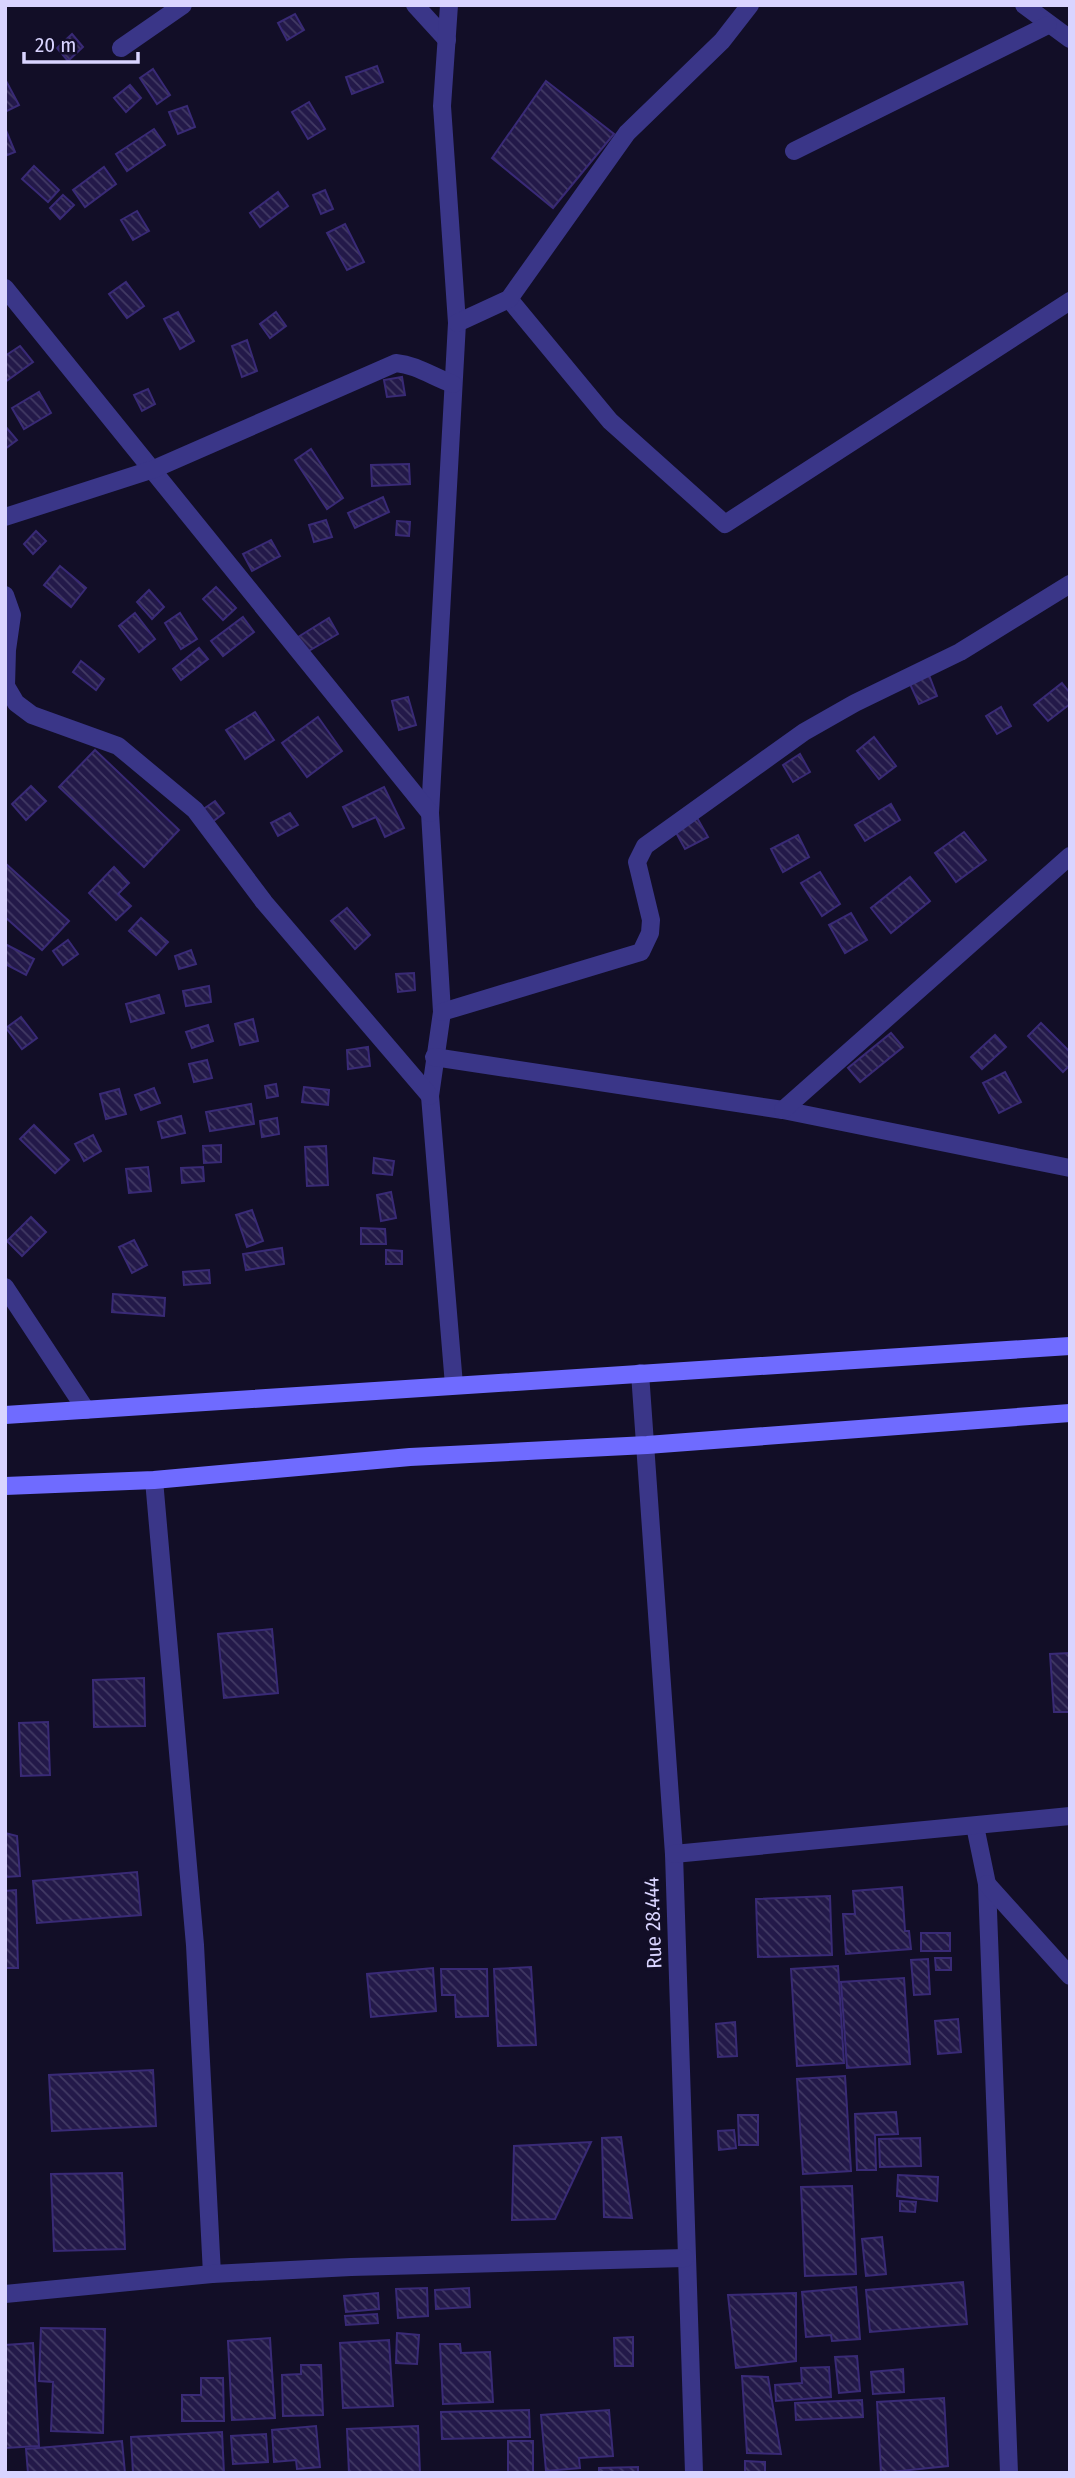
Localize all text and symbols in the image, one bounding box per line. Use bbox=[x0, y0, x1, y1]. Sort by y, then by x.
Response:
scale bar bbox=[24, 21, 138, 65]
text: 20 m bbox=[35, 32, 76, 58]
street label: Rue 28.444 bbox=[638, 1877, 668, 1969]

